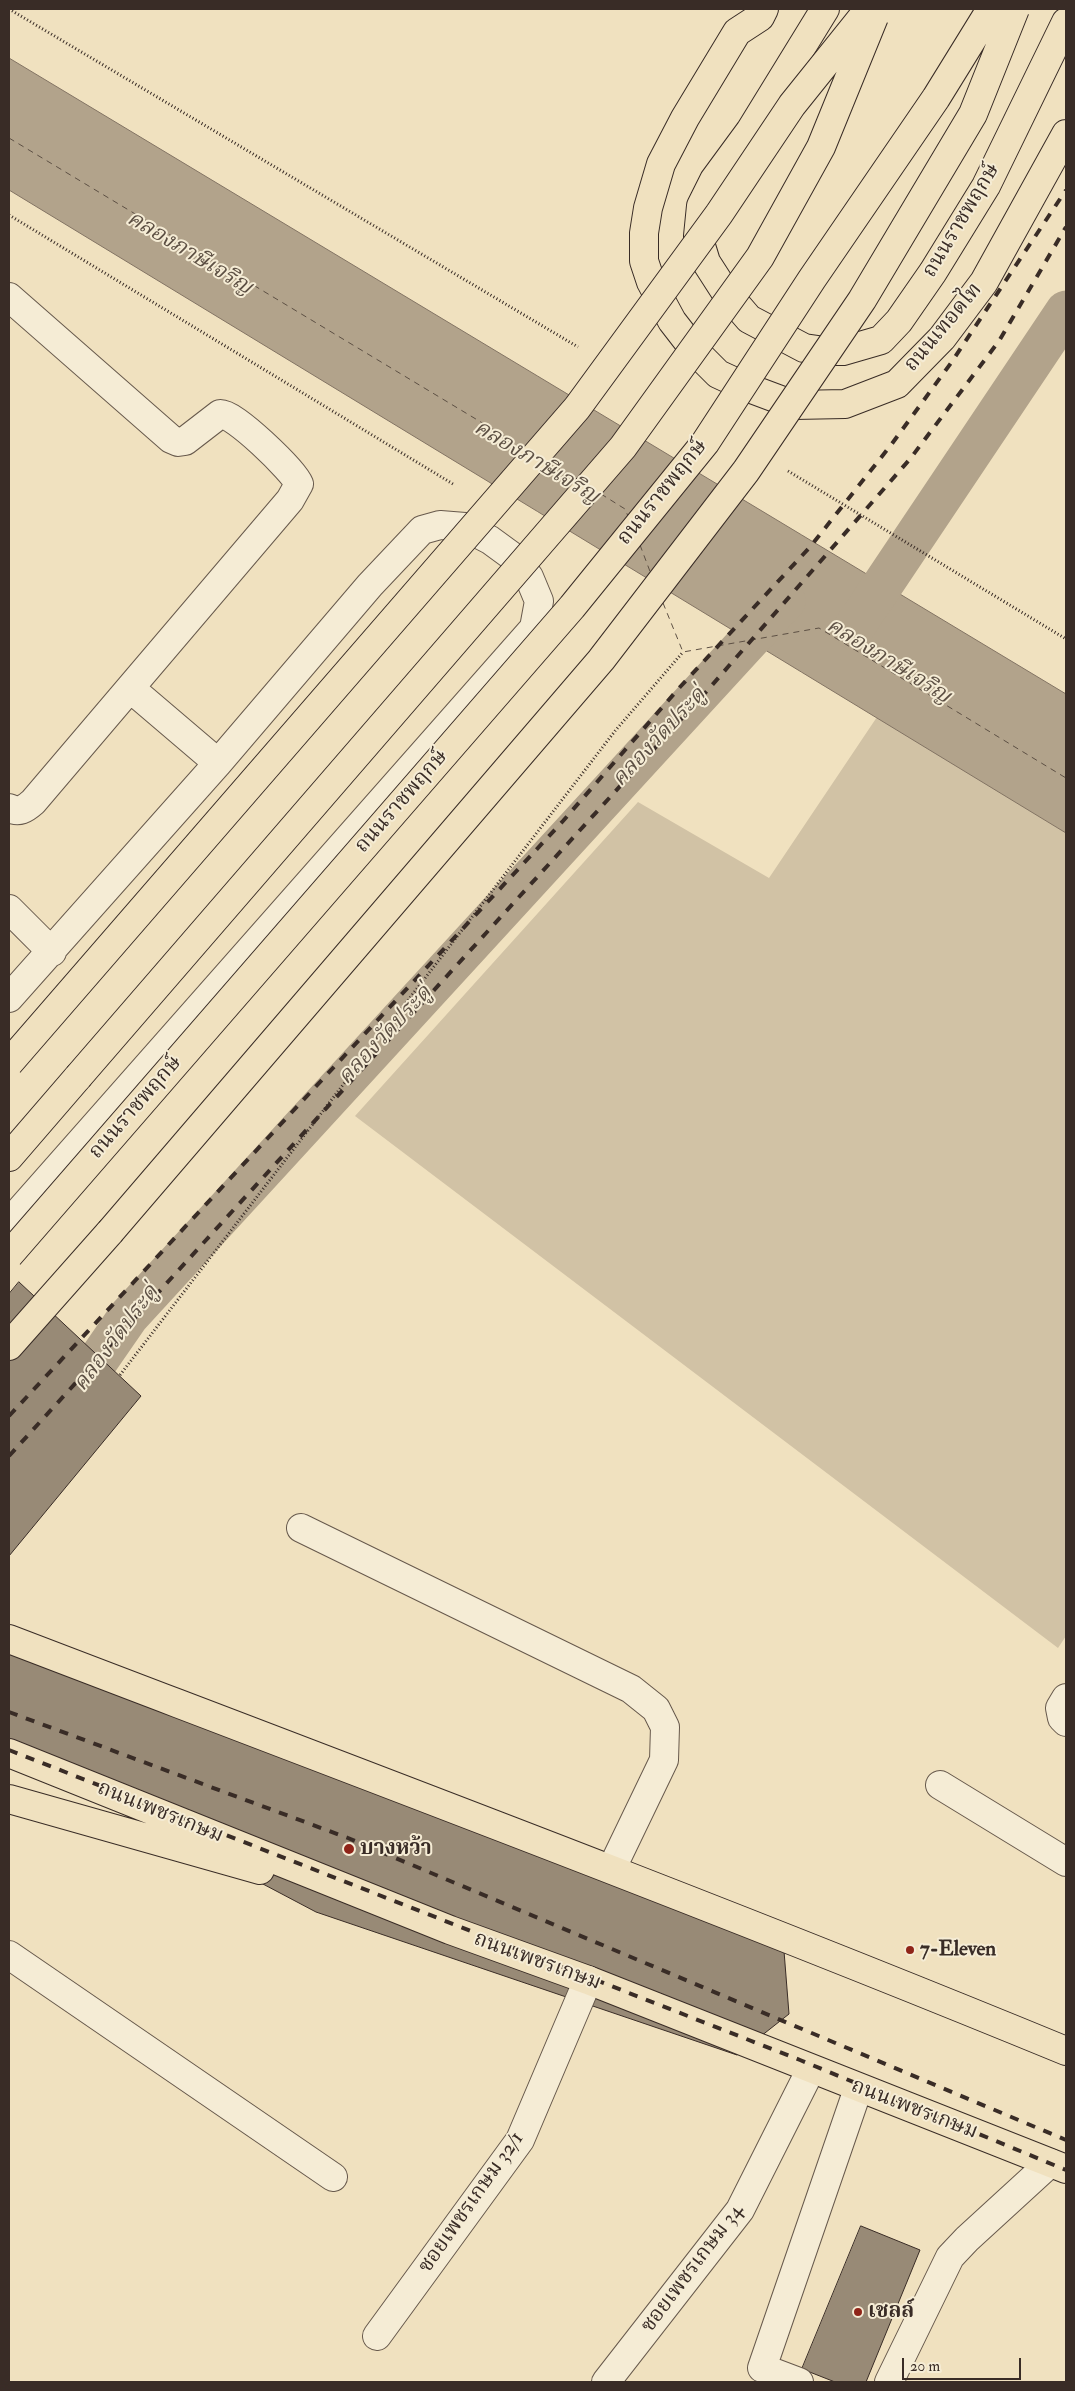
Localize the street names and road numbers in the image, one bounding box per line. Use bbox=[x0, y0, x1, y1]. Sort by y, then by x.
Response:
street label: ถนนราชพฤกษ์ bbox=[918, 159, 1006, 283]
street label: ถนนเทอดไท bbox=[900, 279, 988, 377]
street label: ถนนราชพฤกษ์ bbox=[613, 435, 713, 551]
street label: ถนนราชพฤกษ์ bbox=[350, 745, 454, 859]
street label: ถนนราชพฤกษ์ bbox=[84, 1051, 188, 1165]
street label: ถนนเพชรเกษม bbox=[93, 1776, 227, 1850]
street label: ถนนเพชรเกษม bbox=[470, 1927, 604, 1997]
street label: ถนนเพชรเกษม bbox=[847, 2074, 981, 2146]
street label: ซอยเพชรเกษม 32/1 bbox=[414, 2127, 530, 2279]
street label: ซอยเพชรเกษม 34 bbox=[636, 2200, 750, 2338]

